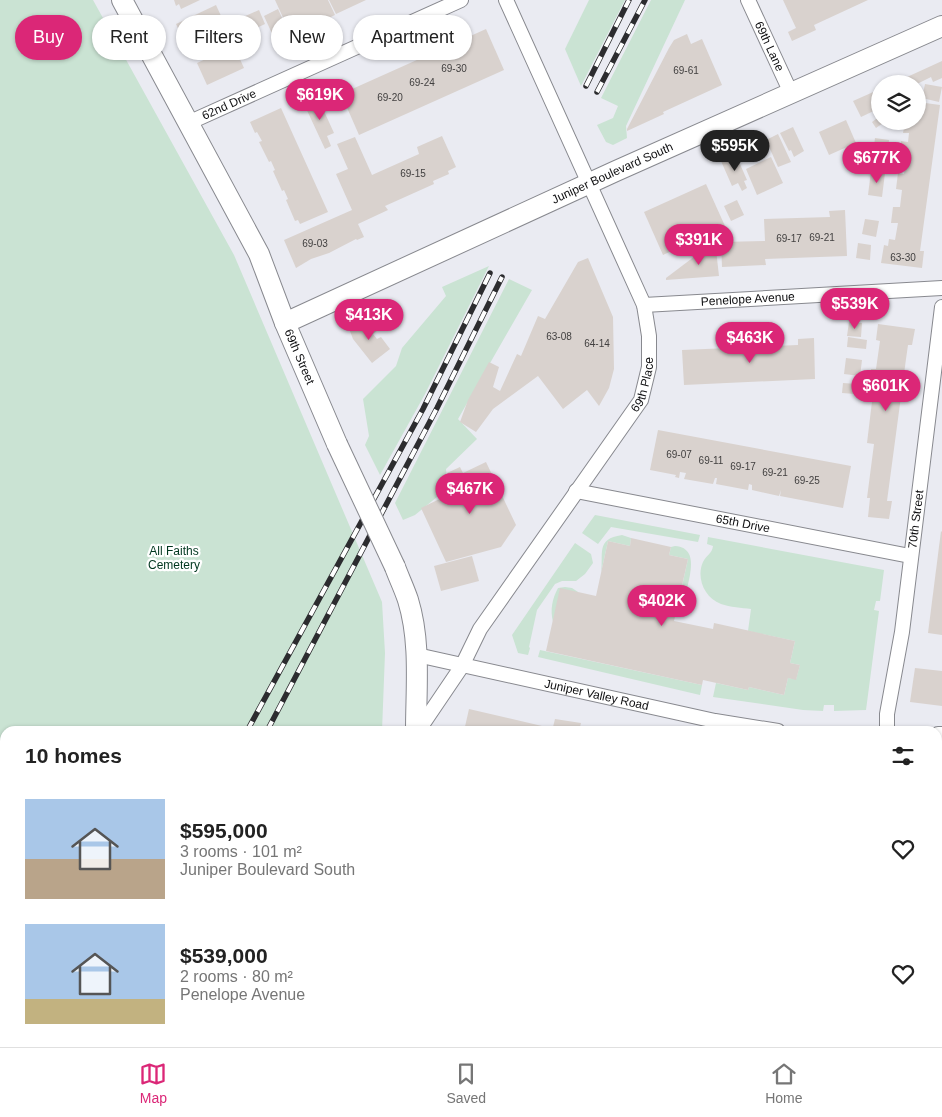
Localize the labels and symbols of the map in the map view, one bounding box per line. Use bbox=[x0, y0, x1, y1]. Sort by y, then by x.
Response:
street label: 69th Lane bbox=[752, 19, 787, 74]
house number: 69-30 bbox=[441, 63, 467, 74]
house number: 69-61 bbox=[673, 65, 699, 76]
house number: 69-24 bbox=[409, 77, 435, 88]
pin: $619K bbox=[285, 78, 355, 121]
street label: 62nd Drive bbox=[200, 86, 259, 123]
house number: 69-20 bbox=[377, 92, 403, 103]
pin: $595K bbox=[700, 130, 770, 172]
street label: Juniper Boulevard South bbox=[549, 140, 675, 207]
pin: $677K bbox=[842, 142, 912, 184]
house number: 69-15 bbox=[400, 168, 426, 179]
pin: $391K bbox=[664, 224, 734, 266]
house number: 69-21 bbox=[809, 232, 835, 243]
house number: 69-17 bbox=[776, 233, 802, 244]
house number: 69-03 bbox=[302, 238, 328, 249]
house number: 63-30 bbox=[890, 252, 916, 263]
pin: $539K bbox=[820, 288, 890, 330]
street label: Penelope Avenue bbox=[700, 289, 795, 309]
pin: $413K bbox=[334, 298, 404, 341]
pin: $463K bbox=[715, 322, 785, 364]
street label: 69th Street bbox=[281, 327, 318, 387]
house number: 63-08 bbox=[546, 331, 572, 342]
house number: 64-14 bbox=[584, 338, 610, 349]
street label: 69th Place bbox=[628, 357, 656, 415]
pin: $601K bbox=[851, 370, 921, 412]
house number: 69-07 bbox=[666, 449, 692, 460]
house number: 69-11 bbox=[699, 455, 724, 466]
house number: 69-17 bbox=[730, 461, 756, 472]
house number: 69-21 bbox=[762, 467, 788, 478]
pin: $467K bbox=[435, 472, 505, 515]
house number: 69-25 bbox=[794, 475, 820, 486]
street label: 70th Street bbox=[905, 489, 927, 549]
street label: 65th Drive bbox=[715, 511, 771, 536]
park label: All Faiths Cemetery bbox=[148, 544, 200, 572]
pin: $402K bbox=[627, 584, 697, 627]
street label: Juniper Valley Road bbox=[543, 676, 650, 713]

